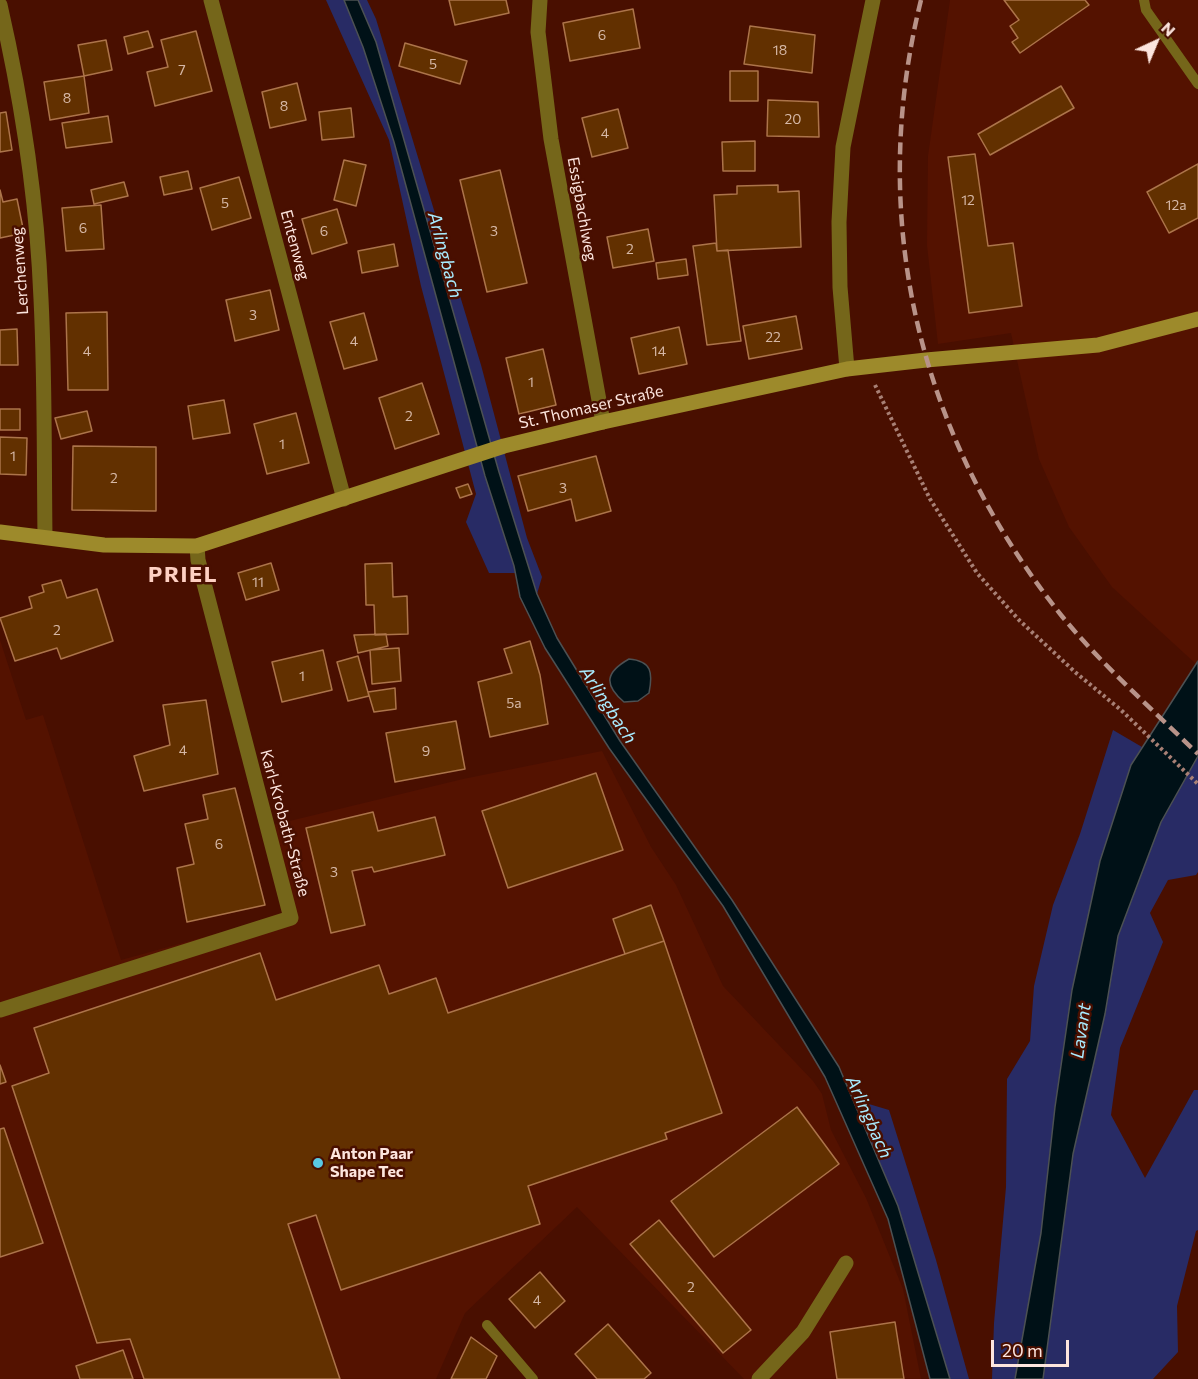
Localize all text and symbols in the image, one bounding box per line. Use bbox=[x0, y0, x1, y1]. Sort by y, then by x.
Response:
north arrow bbox=[1126, 12, 1186, 72]
text: N bbox=[1158, 18, 1180, 40]
house number: 6 bbox=[598, 27, 606, 43]
house number: 18 bbox=[773, 42, 787, 58]
house number: 5 bbox=[429, 56, 437, 72]
house number: 7 bbox=[178, 62, 186, 78]
house number: 8 bbox=[63, 90, 71, 106]
house number: 8 bbox=[280, 98, 288, 114]
house number: 20 bbox=[785, 111, 801, 127]
house number: 4 bbox=[601, 125, 609, 141]
street label: Essigbachlweg bbox=[563, 155, 601, 263]
house number: 12 bbox=[961, 192, 975, 208]
house number: 5 bbox=[221, 195, 229, 211]
house number: 12a bbox=[1165, 197, 1187, 213]
street label: Entenweg bbox=[276, 208, 314, 282]
water label: Arlingbach bbox=[423, 210, 467, 300]
house number: 6 bbox=[79, 220, 87, 236]
house number: 6 bbox=[320, 223, 328, 239]
house number: 3 bbox=[490, 223, 498, 239]
street label: Lerchenweg bbox=[7, 227, 33, 315]
house number: 2 bbox=[626, 241, 634, 257]
house number: 3 bbox=[249, 307, 257, 323]
house number: 22 bbox=[765, 329, 781, 345]
house number: 4 bbox=[350, 333, 358, 349]
house number: 4 bbox=[83, 343, 91, 359]
house number: 14 bbox=[652, 343, 666, 359]
house number: 1 bbox=[528, 374, 534, 390]
street label: St. Thomaser Straße bbox=[517, 381, 665, 433]
house number: 2 bbox=[405, 408, 413, 424]
house number: 1 bbox=[279, 436, 285, 452]
house number: 1 bbox=[10, 448, 16, 464]
house number: 2 bbox=[110, 470, 118, 486]
house number: 3 bbox=[559, 480, 567, 496]
district label: PRIEL bbox=[148, 562, 218, 588]
house number: 11 bbox=[252, 574, 264, 590]
house number: 2 bbox=[53, 622, 61, 638]
water label: Arlingbach bbox=[575, 662, 641, 748]
house number: 1 bbox=[299, 668, 305, 684]
house number: 5a bbox=[506, 695, 522, 711]
house number: 4 bbox=[179, 742, 187, 758]
house number: 9 bbox=[422, 743, 430, 759]
street label: Karl-Krobath-Straße bbox=[256, 747, 314, 899]
house number: 6 bbox=[215, 836, 223, 852]
house number: 3 bbox=[330, 864, 338, 880]
water label: Lavant bbox=[1066, 1002, 1096, 1060]
water label: Arlingbach bbox=[841, 1072, 897, 1162]
place label: Anton Paar Shape Tec bbox=[330, 1144, 413, 1182]
marker: Anton Paar Shape Tec bbox=[311, 1156, 325, 1170]
house number: 2 bbox=[687, 1279, 695, 1295]
house number: 4 bbox=[533, 1292, 541, 1308]
scale bar bbox=[994, 1328, 1072, 1366]
text: 20 m bbox=[1002, 1339, 1043, 1361]

